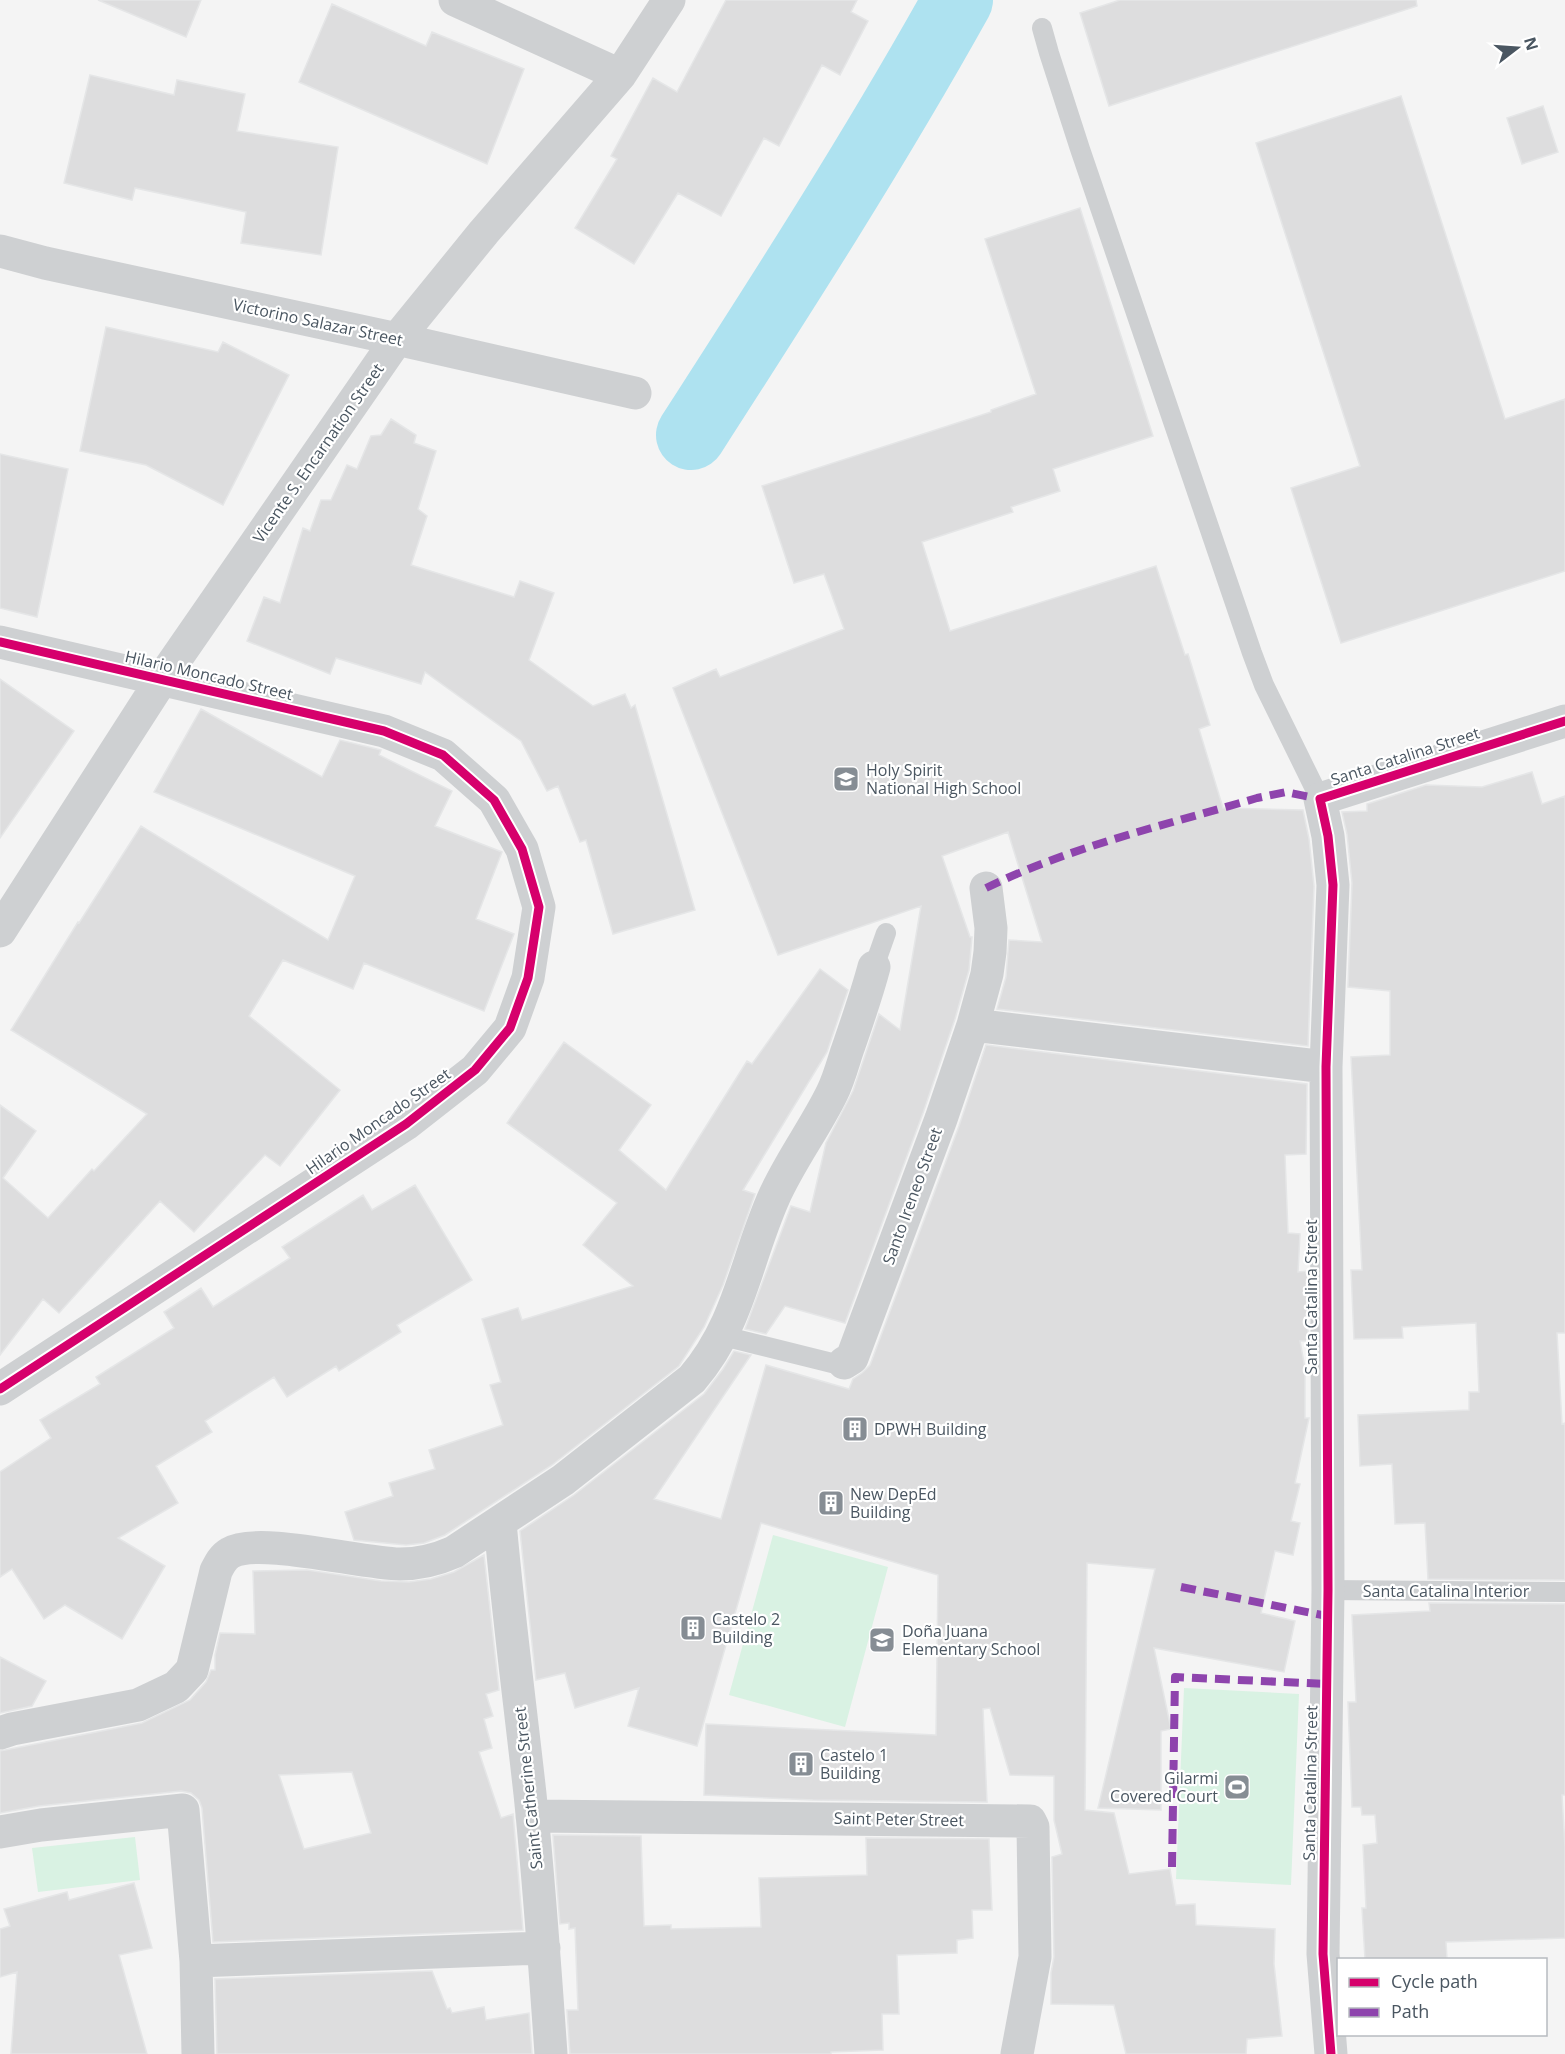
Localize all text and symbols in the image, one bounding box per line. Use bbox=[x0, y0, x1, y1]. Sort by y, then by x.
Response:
north arrow bbox=[1487, 18, 1547, 78]
text: N bbox=[1519, 34, 1544, 53]
street label: Victorino Salazar Street bbox=[231, 293, 405, 351]
street label: Vicente S. Encarnation Street bbox=[247, 359, 389, 547]
street label: Hilario Moncado Street bbox=[123, 645, 295, 705]
street label: Santa Catalina Street bbox=[1328, 721, 1483, 790]
place label: Holy Spirit National High School bbox=[866, 759, 1021, 799]
school or university icon: Holy Spirit National High School bbox=[831, 764, 861, 794]
street label: Hilario Moncado Street bbox=[301, 1063, 455, 1179]
street label: Santo Ireneo Street bbox=[877, 1124, 947, 1268]
street label: Santa Catalina Street bbox=[1300, 1219, 1322, 1375]
building icon: DPWH Building bbox=[840, 1414, 870, 1444]
place label: DPWH Building bbox=[874, 1418, 987, 1440]
place label: New DepEd Building bbox=[850, 1483, 937, 1523]
building icon: New DepEd Building bbox=[816, 1488, 846, 1518]
street label: Santa Catalina Interior bbox=[1363, 1580, 1530, 1602]
place label: Castelo 2 Building bbox=[712, 1608, 780, 1648]
building icon: Castelo 2 Building bbox=[678, 1613, 708, 1643]
place label: Doña Juana Elementary School bbox=[902, 1620, 1040, 1660]
school or university icon: Doña Juana Elementary School bbox=[867, 1625, 897, 1655]
street label: Saint Catherine Street bbox=[509, 1705, 547, 1870]
street label: Santa Catalina Street bbox=[1298, 1705, 1322, 1861]
place label: Castelo 1 Building bbox=[820, 1744, 888, 1784]
building icon: Castelo 1 Building bbox=[786, 1749, 816, 1779]
place label: Gilarmi Covered Court bbox=[1110, 1767, 1218, 1807]
sports icon: Gilarmi Covered Court bbox=[1222, 1772, 1252, 1802]
street label: Saint Peter Street bbox=[834, 1807, 965, 1831]
legend bbox=[1337, 1958, 1547, 2036]
text: Cycle path bbox=[1391, 1969, 1478, 1993]
text: Path bbox=[1391, 1999, 1429, 2023]

